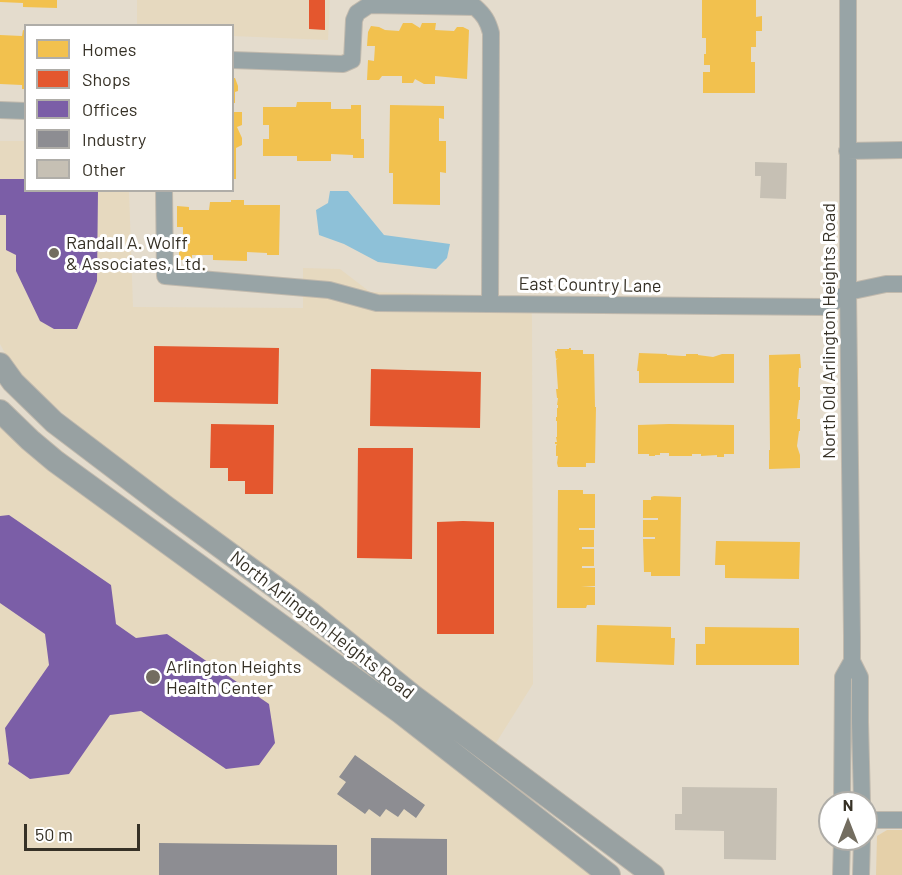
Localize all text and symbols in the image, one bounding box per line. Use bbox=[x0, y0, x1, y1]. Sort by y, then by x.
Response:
legend bbox=[24, 24, 234, 192]
text: Homes bbox=[82, 38, 136, 60]
text: Shops bbox=[82, 68, 131, 90]
text: Offices bbox=[82, 98, 138, 120]
text: Industry bbox=[82, 128, 146, 150]
text: Other bbox=[82, 158, 125, 180]
street label: North Old Arlington Heights Road bbox=[818, 203, 840, 459]
place label: Randall A. Wolff & Associates, Ltd. bbox=[66, 232, 206, 274]
marker: Randall A. Wolff & Associates, Ltd. bbox=[47, 246, 61, 260]
street label: East Country Lane bbox=[518, 273, 662, 297]
street label: North Arlington Heights Road bbox=[226, 546, 418, 704]
place label: Arlington Heights Health Center bbox=[166, 656, 301, 698]
marker: Arlington Heights Health Center bbox=[144, 668, 162, 686]
north arrow bbox=[818, 791, 878, 851]
text: N bbox=[843, 795, 853, 814]
scale bar bbox=[27, 812, 142, 850]
text: 50 m bbox=[35, 823, 73, 845]

